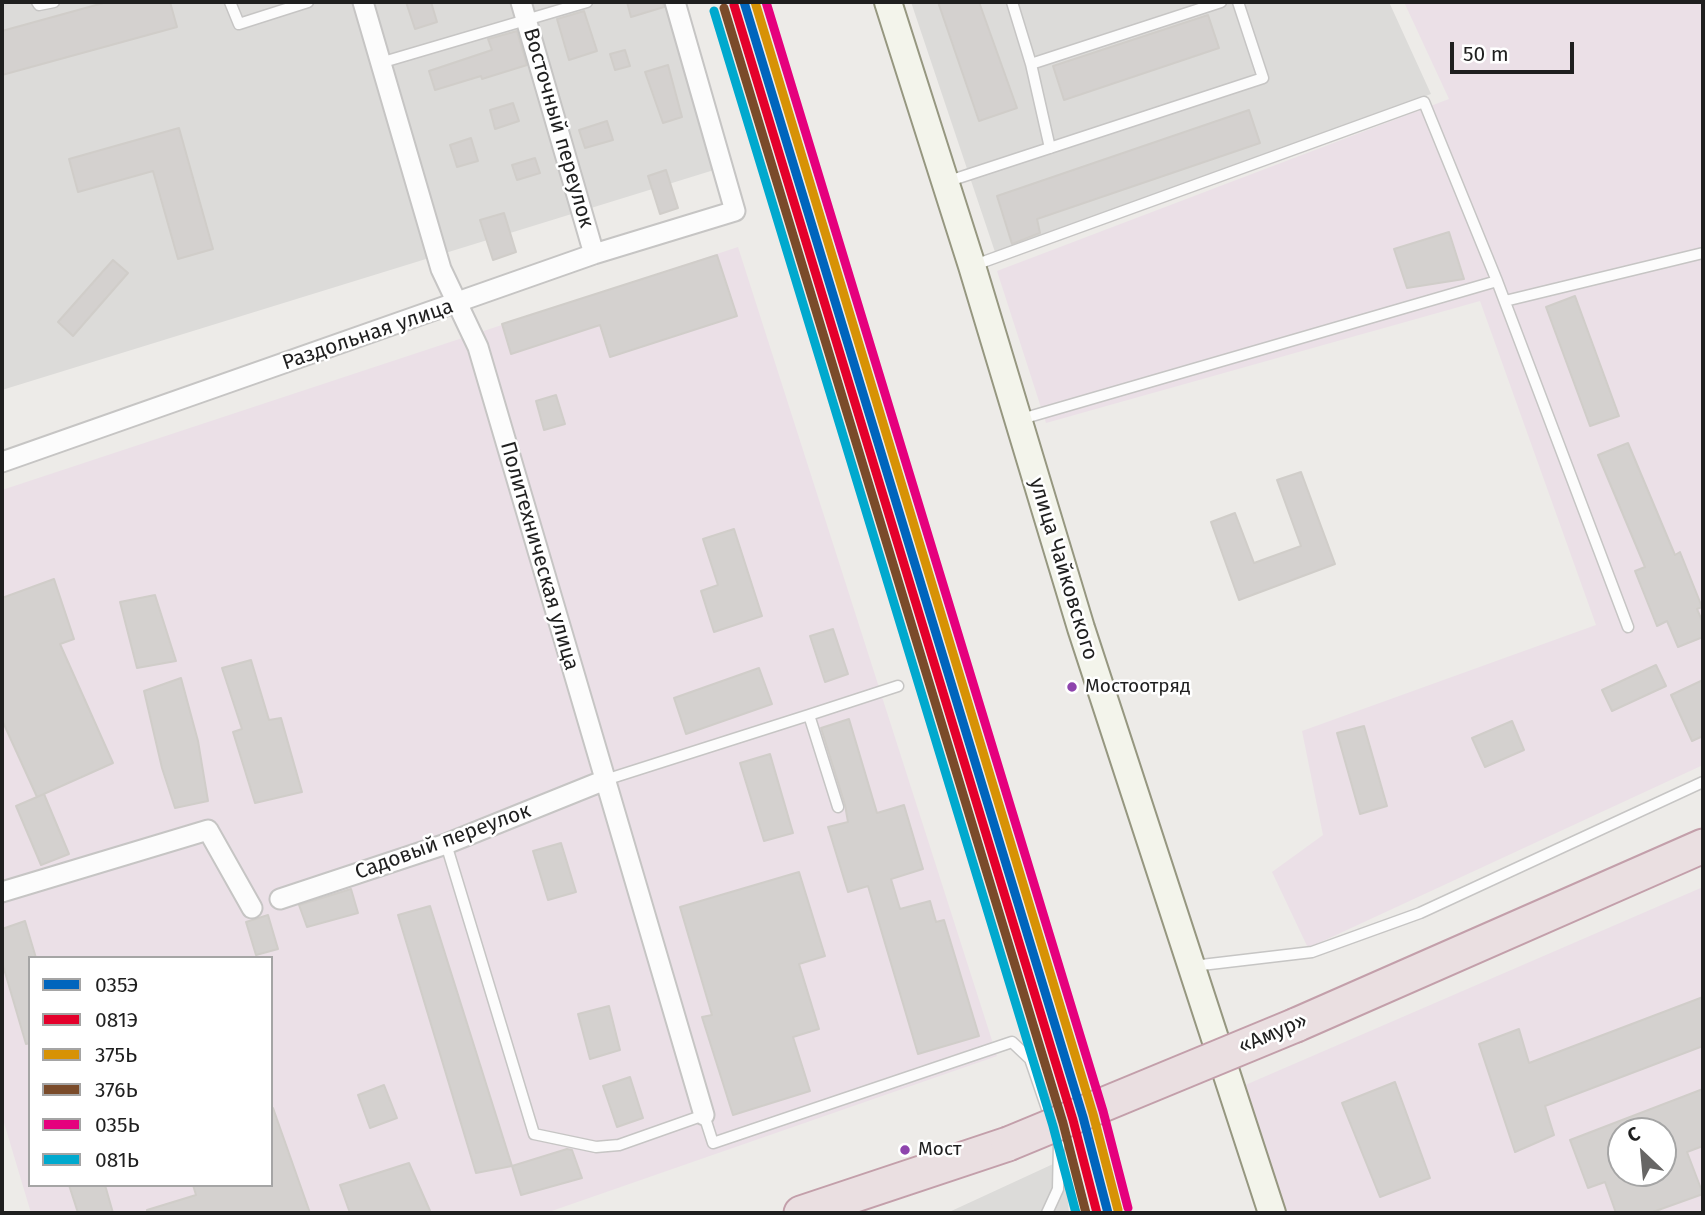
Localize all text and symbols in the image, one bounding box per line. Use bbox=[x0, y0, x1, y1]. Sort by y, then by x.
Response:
street label: Восточный переулок bbox=[517, 25, 599, 231]
scale bar bbox=[1453, 28, 1577, 72]
text: 50 m bbox=[1463, 41, 1509, 67]
street label: Раздольная улица bbox=[279, 294, 457, 376]
street label: Политехническая улица bbox=[494, 439, 584, 673]
street label: улица Чайковского bbox=[1023, 475, 1103, 663]
place label: Мостоотряд bbox=[1085, 676, 1191, 698]
marker: Мостоотряд bbox=[1065, 680, 1079, 694]
street label: Садовый переулок bbox=[352, 798, 534, 886]
legend bbox=[28, 956, 273, 1187]
text: 035Э bbox=[95, 972, 138, 998]
text: 081Э bbox=[95, 1007, 138, 1033]
street label: «Амур» bbox=[1235, 1008, 1311, 1060]
text: 375Ь bbox=[95, 1042, 137, 1068]
text: 376Ь bbox=[95, 1077, 137, 1103]
text: 035Ь bbox=[95, 1112, 140, 1138]
north arrow bbox=[1607, 1117, 1677, 1187]
text: С bbox=[1623, 1122, 1643, 1147]
place label: Мост bbox=[918, 1139, 962, 1161]
marker: Мост bbox=[898, 1143, 912, 1157]
text: 081Ь bbox=[95, 1147, 139, 1173]

